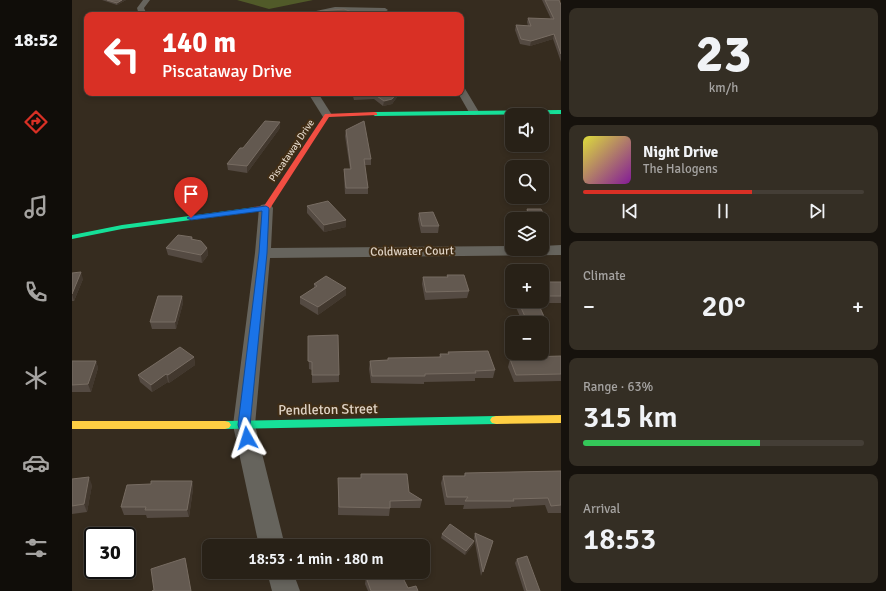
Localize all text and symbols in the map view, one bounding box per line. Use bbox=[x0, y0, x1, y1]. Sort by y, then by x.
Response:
text: 23 bbox=[695, 22, 752, 86]
text: 140 m bbox=[162, 26, 236, 60]
icon: left bbox=[96, 28, 148, 80]
text: 18:52 bbox=[14, 29, 58, 51]
text: Piscataway Drive bbox=[162, 60, 292, 82]
text: km/h bbox=[709, 80, 738, 96]
icon: directions bbox=[22, 108, 50, 136]
map controls bbox=[505, 108, 549, 360]
button: sound bbox=[505, 108, 549, 152]
street label: Piscataway Drive bbox=[267, 117, 317, 184]
text: Night Drive bbox=[643, 143, 718, 161]
button: search bbox=[505, 160, 549, 204]
text: The Halogens bbox=[643, 161, 718, 177]
pin bbox=[174, 177, 208, 218]
icon: arrive bbox=[180, 183, 202, 205]
icon: music bbox=[22, 193, 50, 221]
icon: previous bbox=[619, 200, 641, 222]
icon: pause bbox=[712, 200, 734, 222]
icon: next bbox=[806, 200, 828, 222]
button: layers bbox=[505, 212, 549, 256]
street label: Coldwater Court bbox=[370, 243, 454, 260]
button: + bbox=[505, 264, 549, 308]
text: Climate bbox=[583, 268, 626, 284]
icon: phone bbox=[22, 278, 50, 306]
text: 20° bbox=[702, 288, 745, 325]
text: − bbox=[583, 293, 595, 320]
text: + bbox=[852, 293, 864, 320]
button: − bbox=[505, 316, 549, 360]
icon: climate bbox=[22, 364, 50, 392]
text: Range · 63% bbox=[583, 379, 653, 395]
text: 315 km bbox=[583, 399, 678, 436]
street label: Pendleton Street bbox=[278, 400, 378, 419]
position arrow bbox=[226, 417, 268, 459]
icon: car bbox=[22, 449, 50, 477]
text: Arrival bbox=[583, 501, 620, 517]
text: 18:53 bbox=[583, 521, 656, 558]
speed limit sign: 30 bbox=[84, 527, 136, 579]
icon: filters bbox=[22, 534, 50, 562]
text: 18:53 · 1 min · 180 m bbox=[249, 550, 383, 568]

